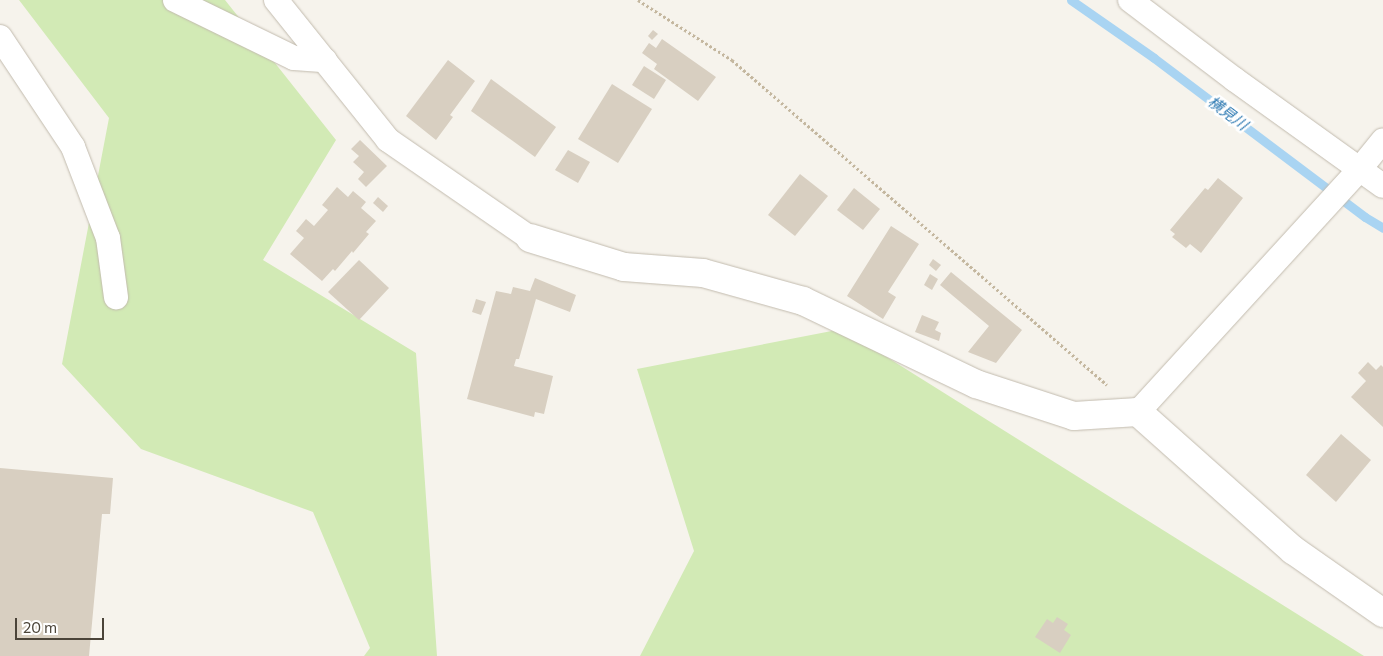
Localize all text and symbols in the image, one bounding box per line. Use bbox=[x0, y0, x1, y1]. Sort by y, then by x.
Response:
water label: 横見川 bbox=[1205, 92, 1251, 134]
scale bar bbox=[18, 608, 106, 640]
text: 20 m bbox=[23, 618, 57, 636]

